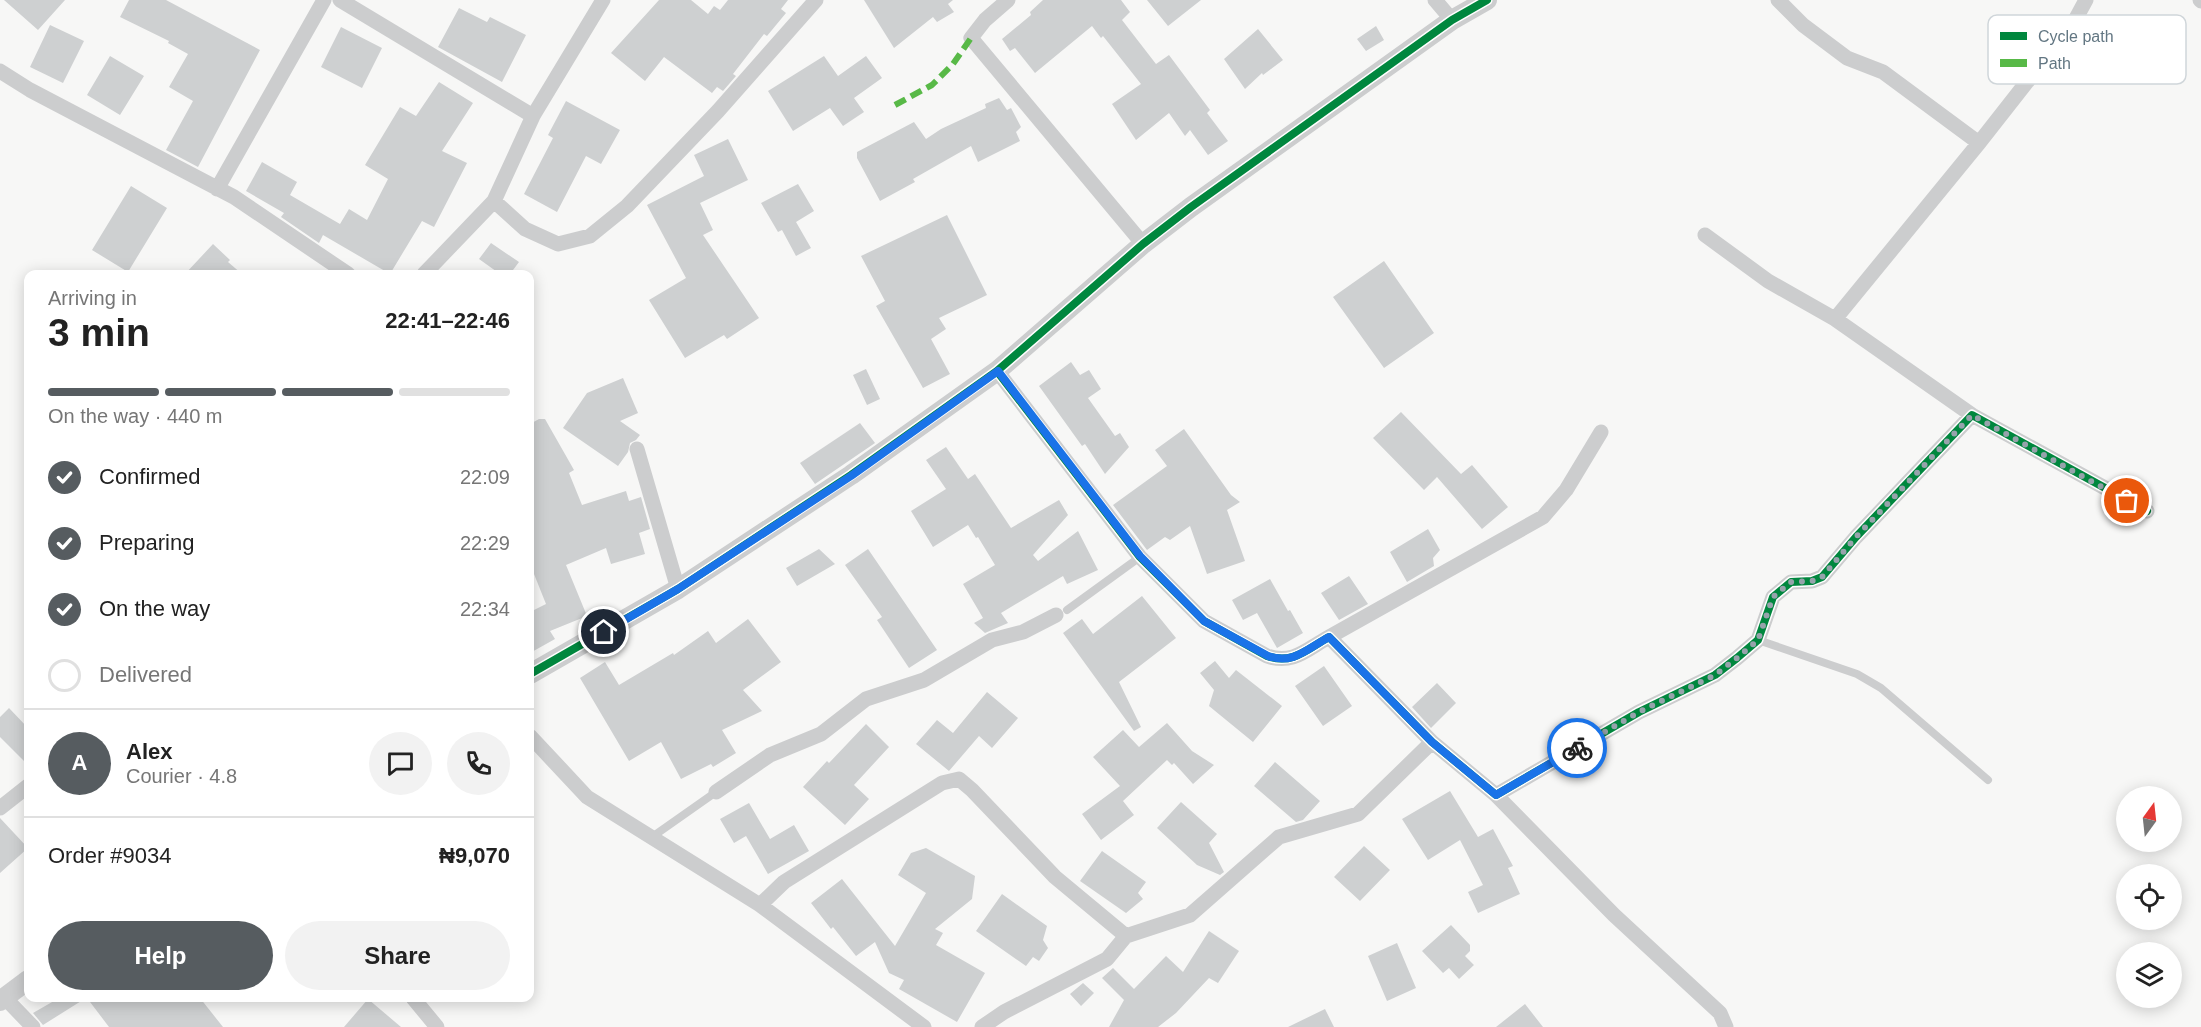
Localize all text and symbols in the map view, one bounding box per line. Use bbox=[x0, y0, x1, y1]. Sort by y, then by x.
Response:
legend bbox=[1988, 15, 2186, 84]
text: Cycle path bbox=[2038, 28, 2114, 45]
text: Path bbox=[2038, 55, 2071, 72]
text: Arriving in bbox=[48, 287, 137, 309]
text: 22:41–22:46 bbox=[385, 308, 510, 333]
text: 3 min bbox=[48, 311, 150, 354]
text: On the way · 440 m bbox=[48, 405, 223, 427]
icon: check bbox=[48, 461, 81, 494]
text: Confirmed bbox=[99, 464, 200, 489]
text: 22:09 bbox=[460, 466, 510, 488]
pin bbox=[2101, 475, 2152, 526]
icon: bag bbox=[2110, 484, 2143, 517]
icon: check bbox=[48, 527, 81, 560]
text: Preparing bbox=[99, 530, 194, 555]
text: 22:29 bbox=[460, 532, 510, 554]
icon: check bbox=[48, 593, 81, 626]
text: On the way bbox=[99, 596, 210, 621]
text: 22:34 bbox=[460, 598, 510, 620]
pin bbox=[578, 606, 629, 657]
icon: home bbox=[587, 615, 620, 648]
text: Delivered bbox=[99, 662, 192, 687]
courier bbox=[1547, 718, 1607, 778]
button: chat bbox=[369, 732, 432, 795]
button: phone bbox=[447, 732, 510, 795]
icon: bike bbox=[1561, 732, 1594, 765]
text: Alex bbox=[126, 739, 172, 764]
text: A bbox=[72, 750, 87, 775]
text: Courier · 4.8 bbox=[126, 765, 237, 787]
north arrow bbox=[2116, 786, 2182, 852]
map controls bbox=[2116, 786, 2182, 1008]
text: Order #9034 bbox=[48, 843, 172, 868]
text: ₦9,070 bbox=[439, 843, 510, 868]
button: locate bbox=[2116, 864, 2182, 930]
button: Help bbox=[48, 921, 273, 990]
button: Share bbox=[285, 921, 510, 990]
button: layers bbox=[2116, 942, 2182, 1008]

